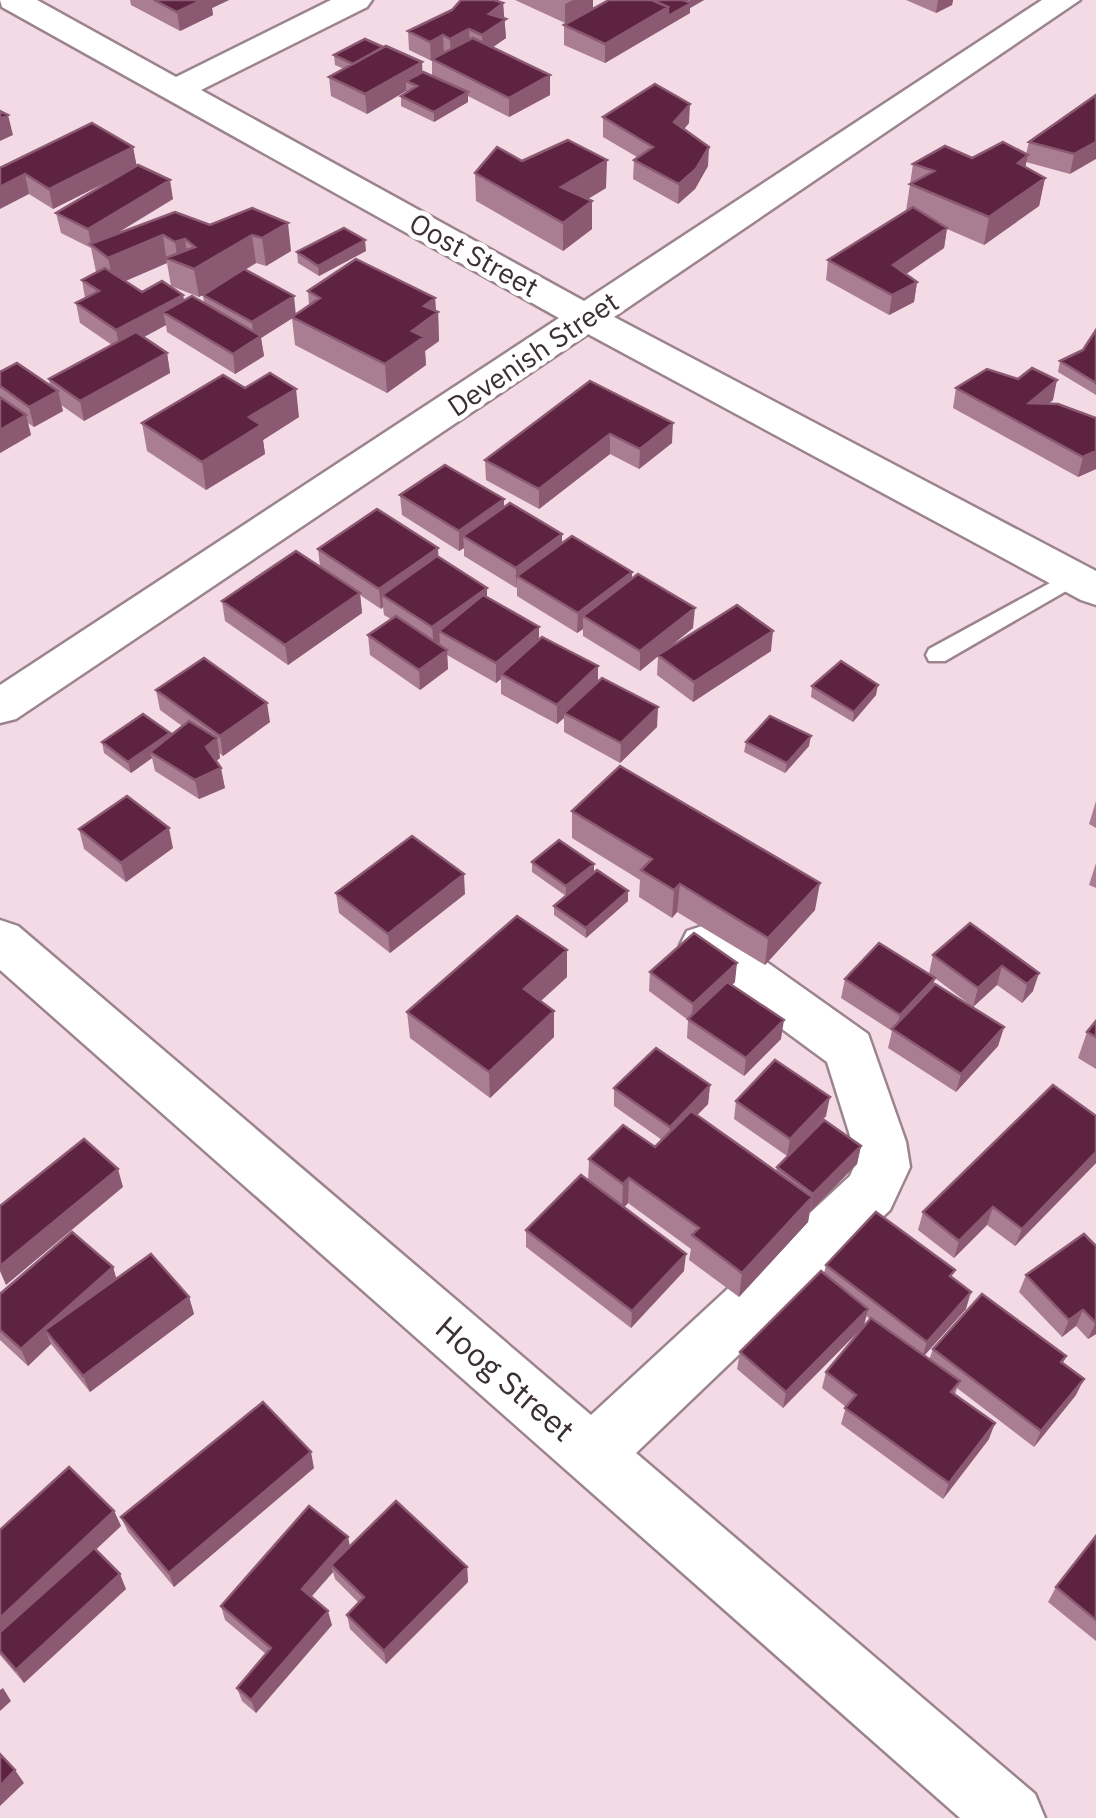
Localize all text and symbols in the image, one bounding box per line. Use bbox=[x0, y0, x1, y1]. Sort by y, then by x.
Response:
street label: Oost Street bbox=[403, 204, 545, 305]
street label: Devenish Street bbox=[440, 283, 625, 424]
street label: Hoog Street bbox=[427, 1306, 584, 1450]

